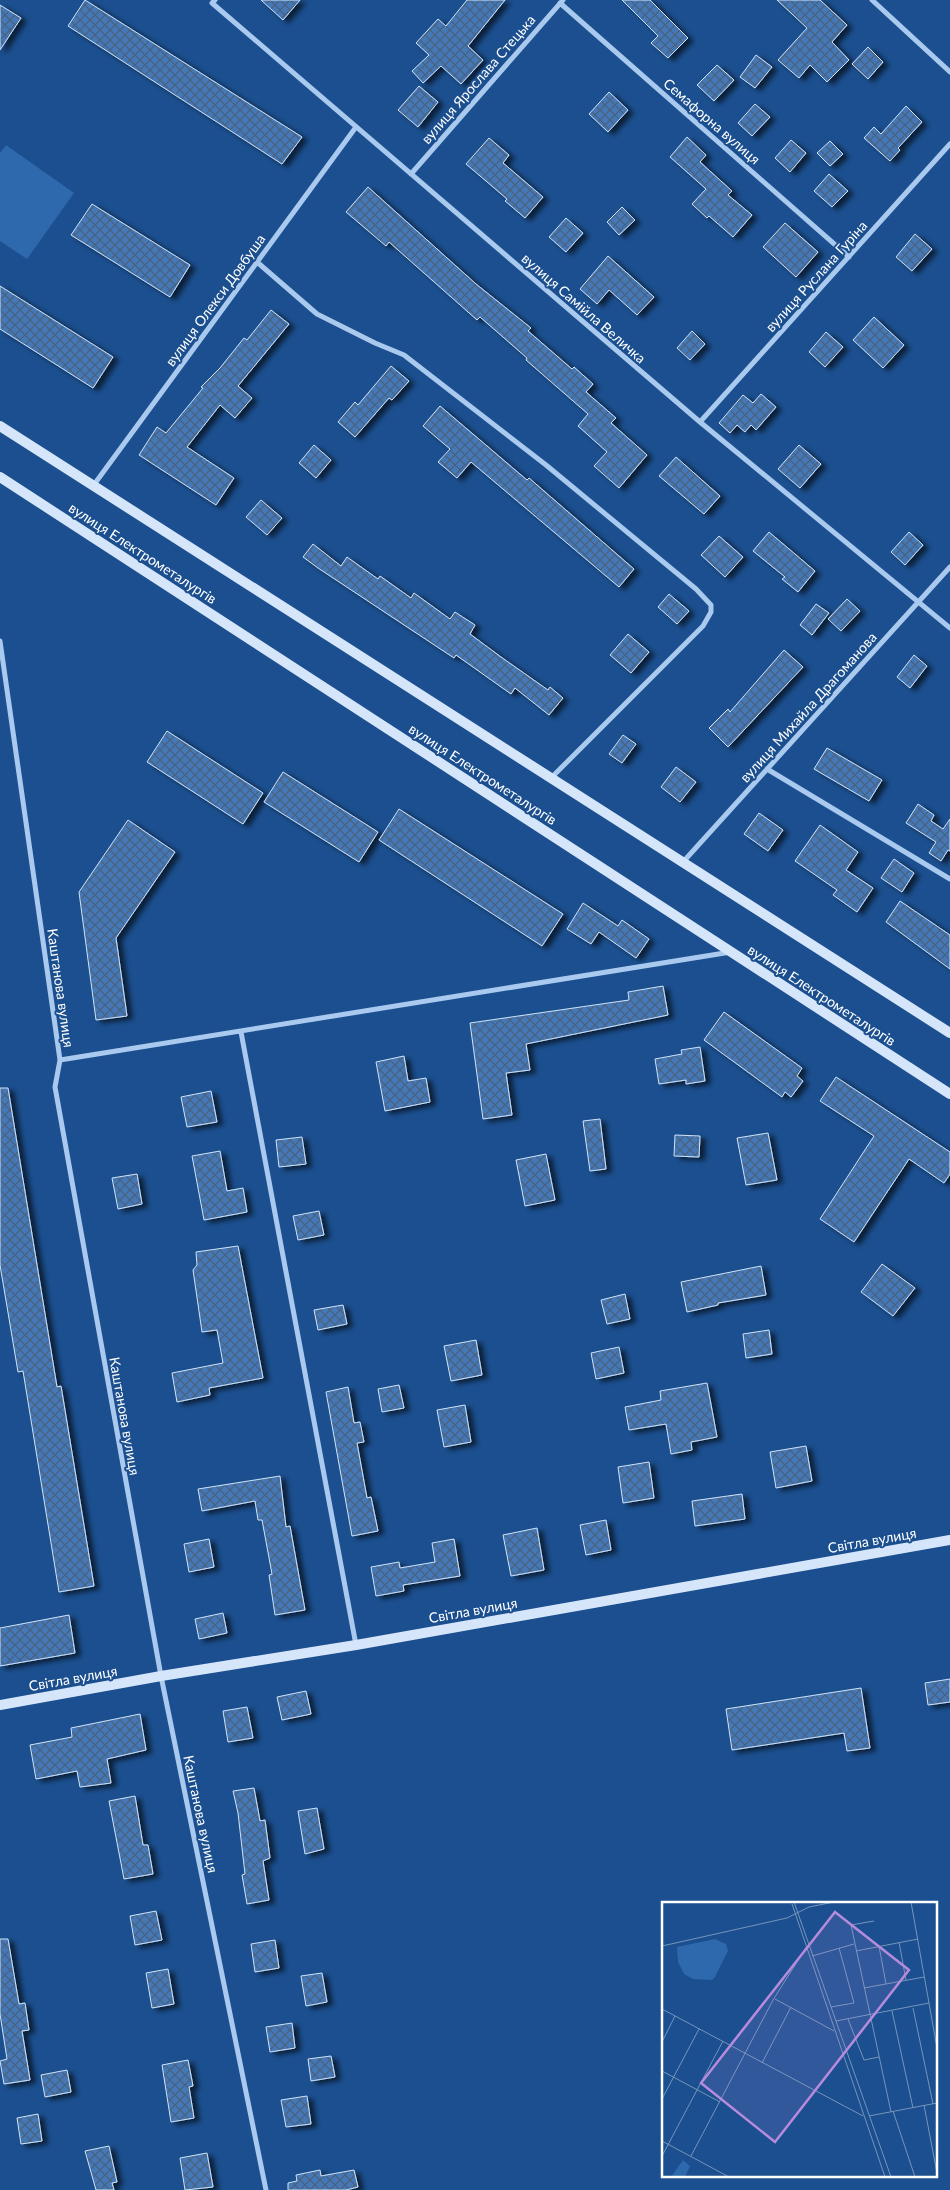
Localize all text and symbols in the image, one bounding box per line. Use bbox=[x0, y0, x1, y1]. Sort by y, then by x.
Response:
street label: вулиця Ярослава Стецька bbox=[417, 11, 539, 147]
street label: Семафорна вулиця bbox=[660, 74, 764, 168]
street label: вулиця Руслана Гуріна bbox=[762, 217, 870, 335]
street label: вулиця Олекси Довбуша bbox=[161, 231, 269, 369]
street label: вулиця Самійла Величка bbox=[518, 249, 650, 367]
street label: вулиця Електрометалургів bbox=[66, 499, 220, 607]
street label: вулиця Михайла Драгоманова bbox=[736, 629, 880, 785]
street label: вулиця Електрометалургів bbox=[406, 720, 560, 828]
street label: Каштанова вулиця bbox=[44, 927, 78, 1049]
street label: вулиця Електрометалургів bbox=[745, 941, 899, 1049]
street label: Каштанова вулиця bbox=[106, 1355, 144, 1477]
street label: Світла вулиця bbox=[826, 1524, 918, 1556]
street label: Світла вулиця bbox=[427, 1594, 519, 1626]
street label: Світла вулиця bbox=[27, 1662, 119, 1694]
street label: Каштанова вулиця bbox=[180, 1754, 222, 1874]
inset map bbox=[662, 1902, 938, 2178]

